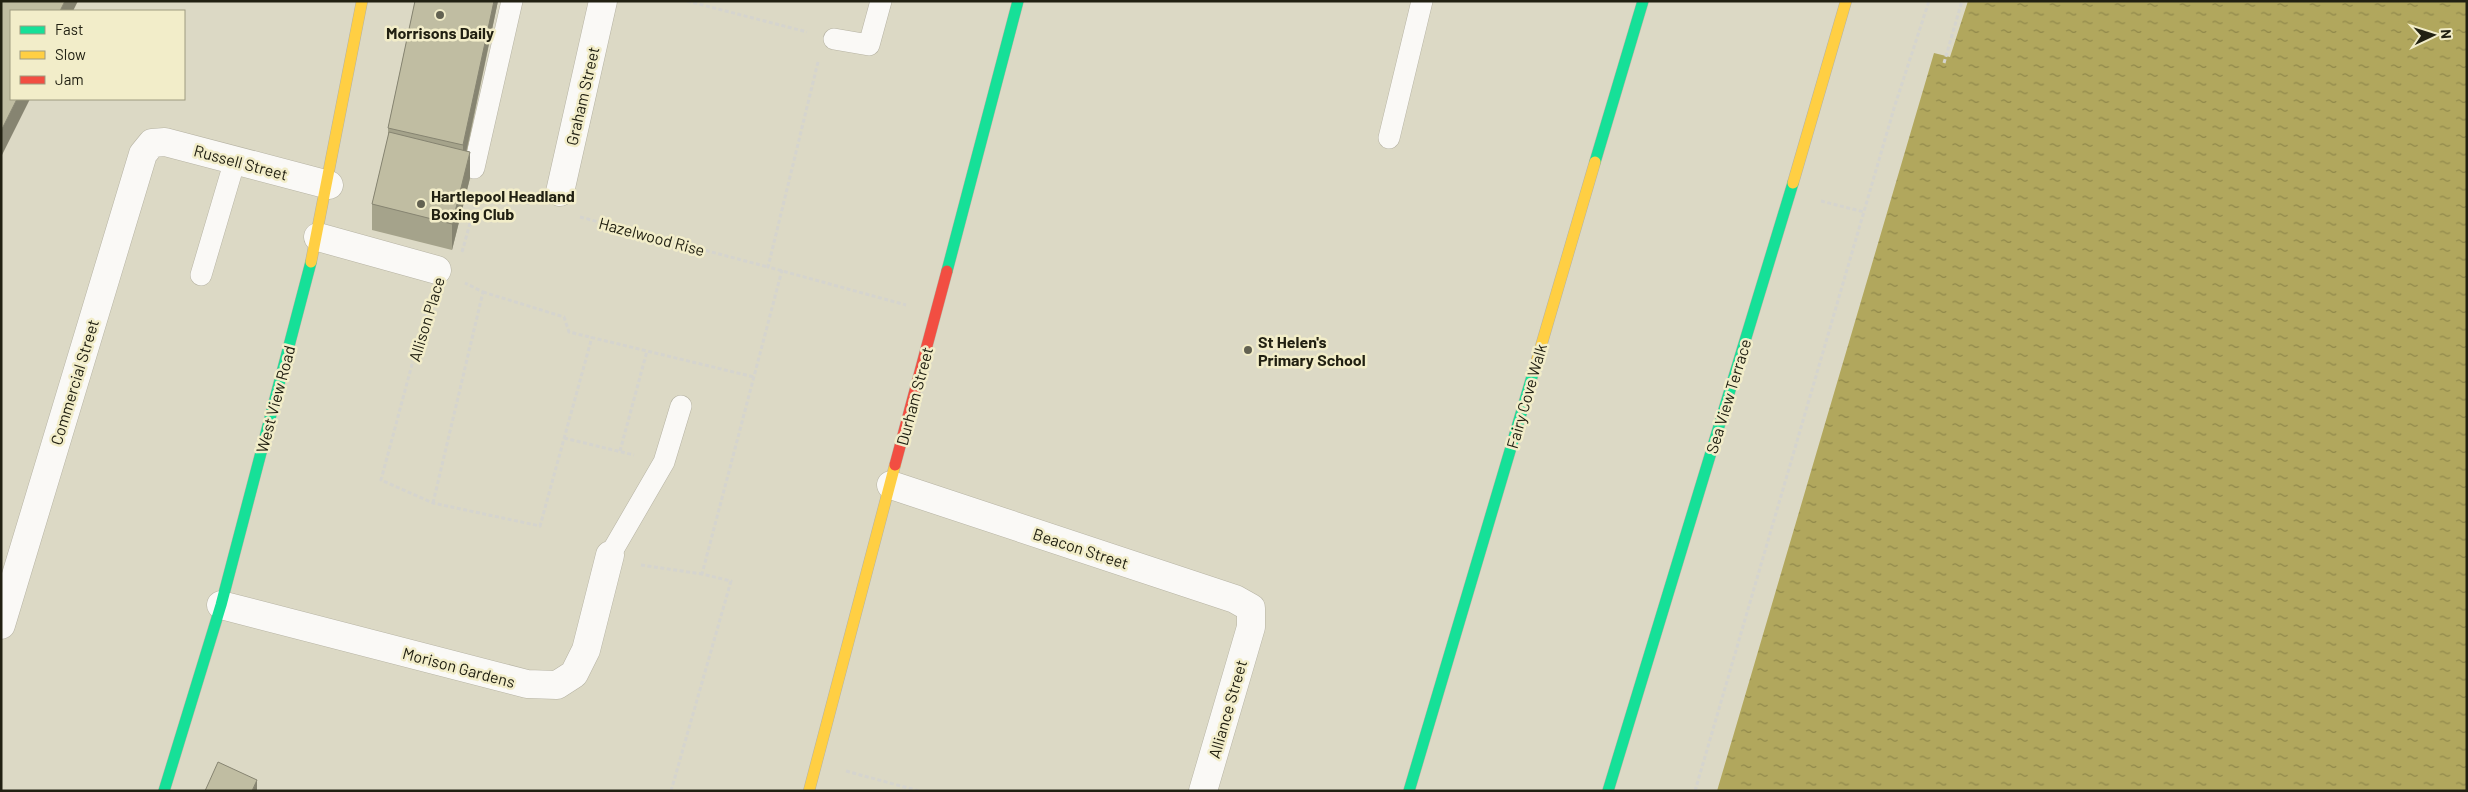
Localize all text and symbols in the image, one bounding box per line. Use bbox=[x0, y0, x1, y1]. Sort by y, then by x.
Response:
marker: Morrisons Daily bbox=[434, 9, 446, 21]
legend bbox=[10, 10, 185, 100]
north arrow bbox=[2408, 10, 2458, 60]
text: Fast bbox=[55, 20, 83, 38]
place label: Morrisons Daily bbox=[386, 23, 494, 42]
text: N bbox=[2438, 29, 2455, 39]
text: Slow bbox=[55, 45, 86, 63]
street label: Graham Street bbox=[561, 45, 603, 147]
text: Jam bbox=[55, 70, 84, 88]
street label: Russell Street bbox=[192, 140, 290, 184]
place label: Hartlepool Headland Boxing Club bbox=[431, 186, 575, 223]
marker: Hartlepool Headland Boxing Club bbox=[415, 198, 427, 210]
street label: Hazelwood Rise bbox=[597, 213, 707, 259]
street label: Allison Place bbox=[404, 274, 448, 364]
street label: Commercial Street bbox=[46, 317, 102, 447]
place label: St Helen's Primary School bbox=[1258, 332, 1366, 369]
street label: Sea View Terrace bbox=[1702, 336, 1754, 456]
street label: Fairy Cove Walk bbox=[1502, 341, 1550, 451]
street label: West View Road bbox=[252, 343, 298, 455]
marker: St Helen's Primary School bbox=[1242, 344, 1254, 356]
street label: Durham Street bbox=[892, 345, 936, 447]
street label: Beacon Street bbox=[1031, 524, 1131, 572]
street label: Morison Gardens bbox=[401, 643, 517, 691]
street label: Alliance Street bbox=[1204, 658, 1250, 760]

